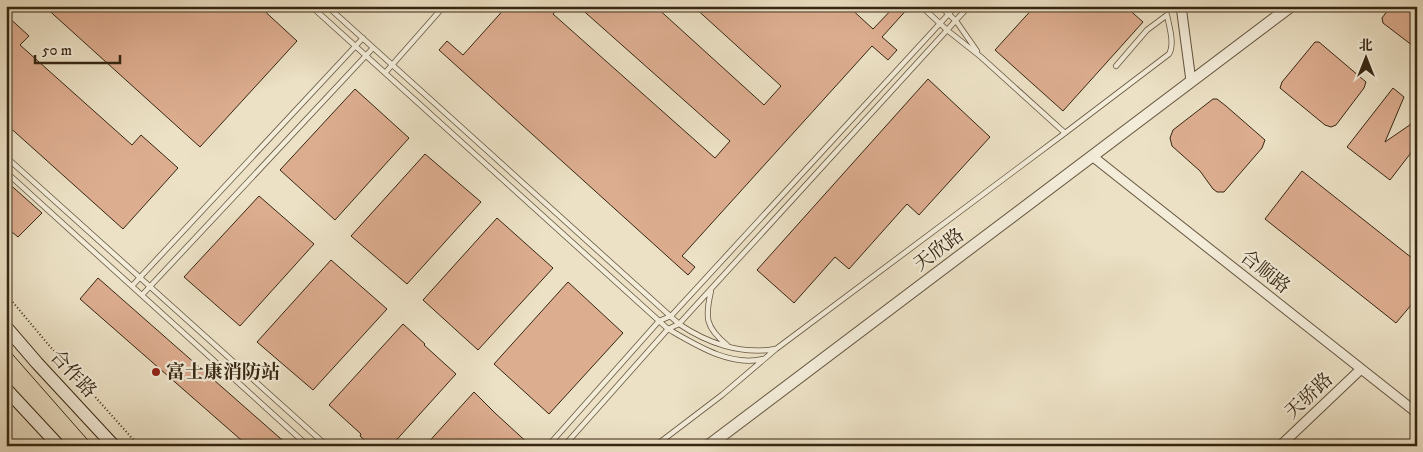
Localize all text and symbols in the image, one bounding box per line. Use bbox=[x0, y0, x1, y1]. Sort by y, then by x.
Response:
scale bar bbox=[35, 32, 120, 64]
north arrow bbox=[1340, 32, 1390, 82]
text: 北 bbox=[1359, 37, 1373, 55]
text: 50 m bbox=[42, 41, 72, 60]
street label: 天欣路 bbox=[909, 224, 969, 276]
street label: 合顺路 bbox=[1235, 245, 1295, 299]
street label: 合作路 bbox=[45, 345, 101, 403]
place label: 富士康消防站 bbox=[166, 361, 280, 384]
marker: 富士康消防站 bbox=[150, 366, 162, 378]
street label: 天骄路 bbox=[1280, 368, 1338, 424]

